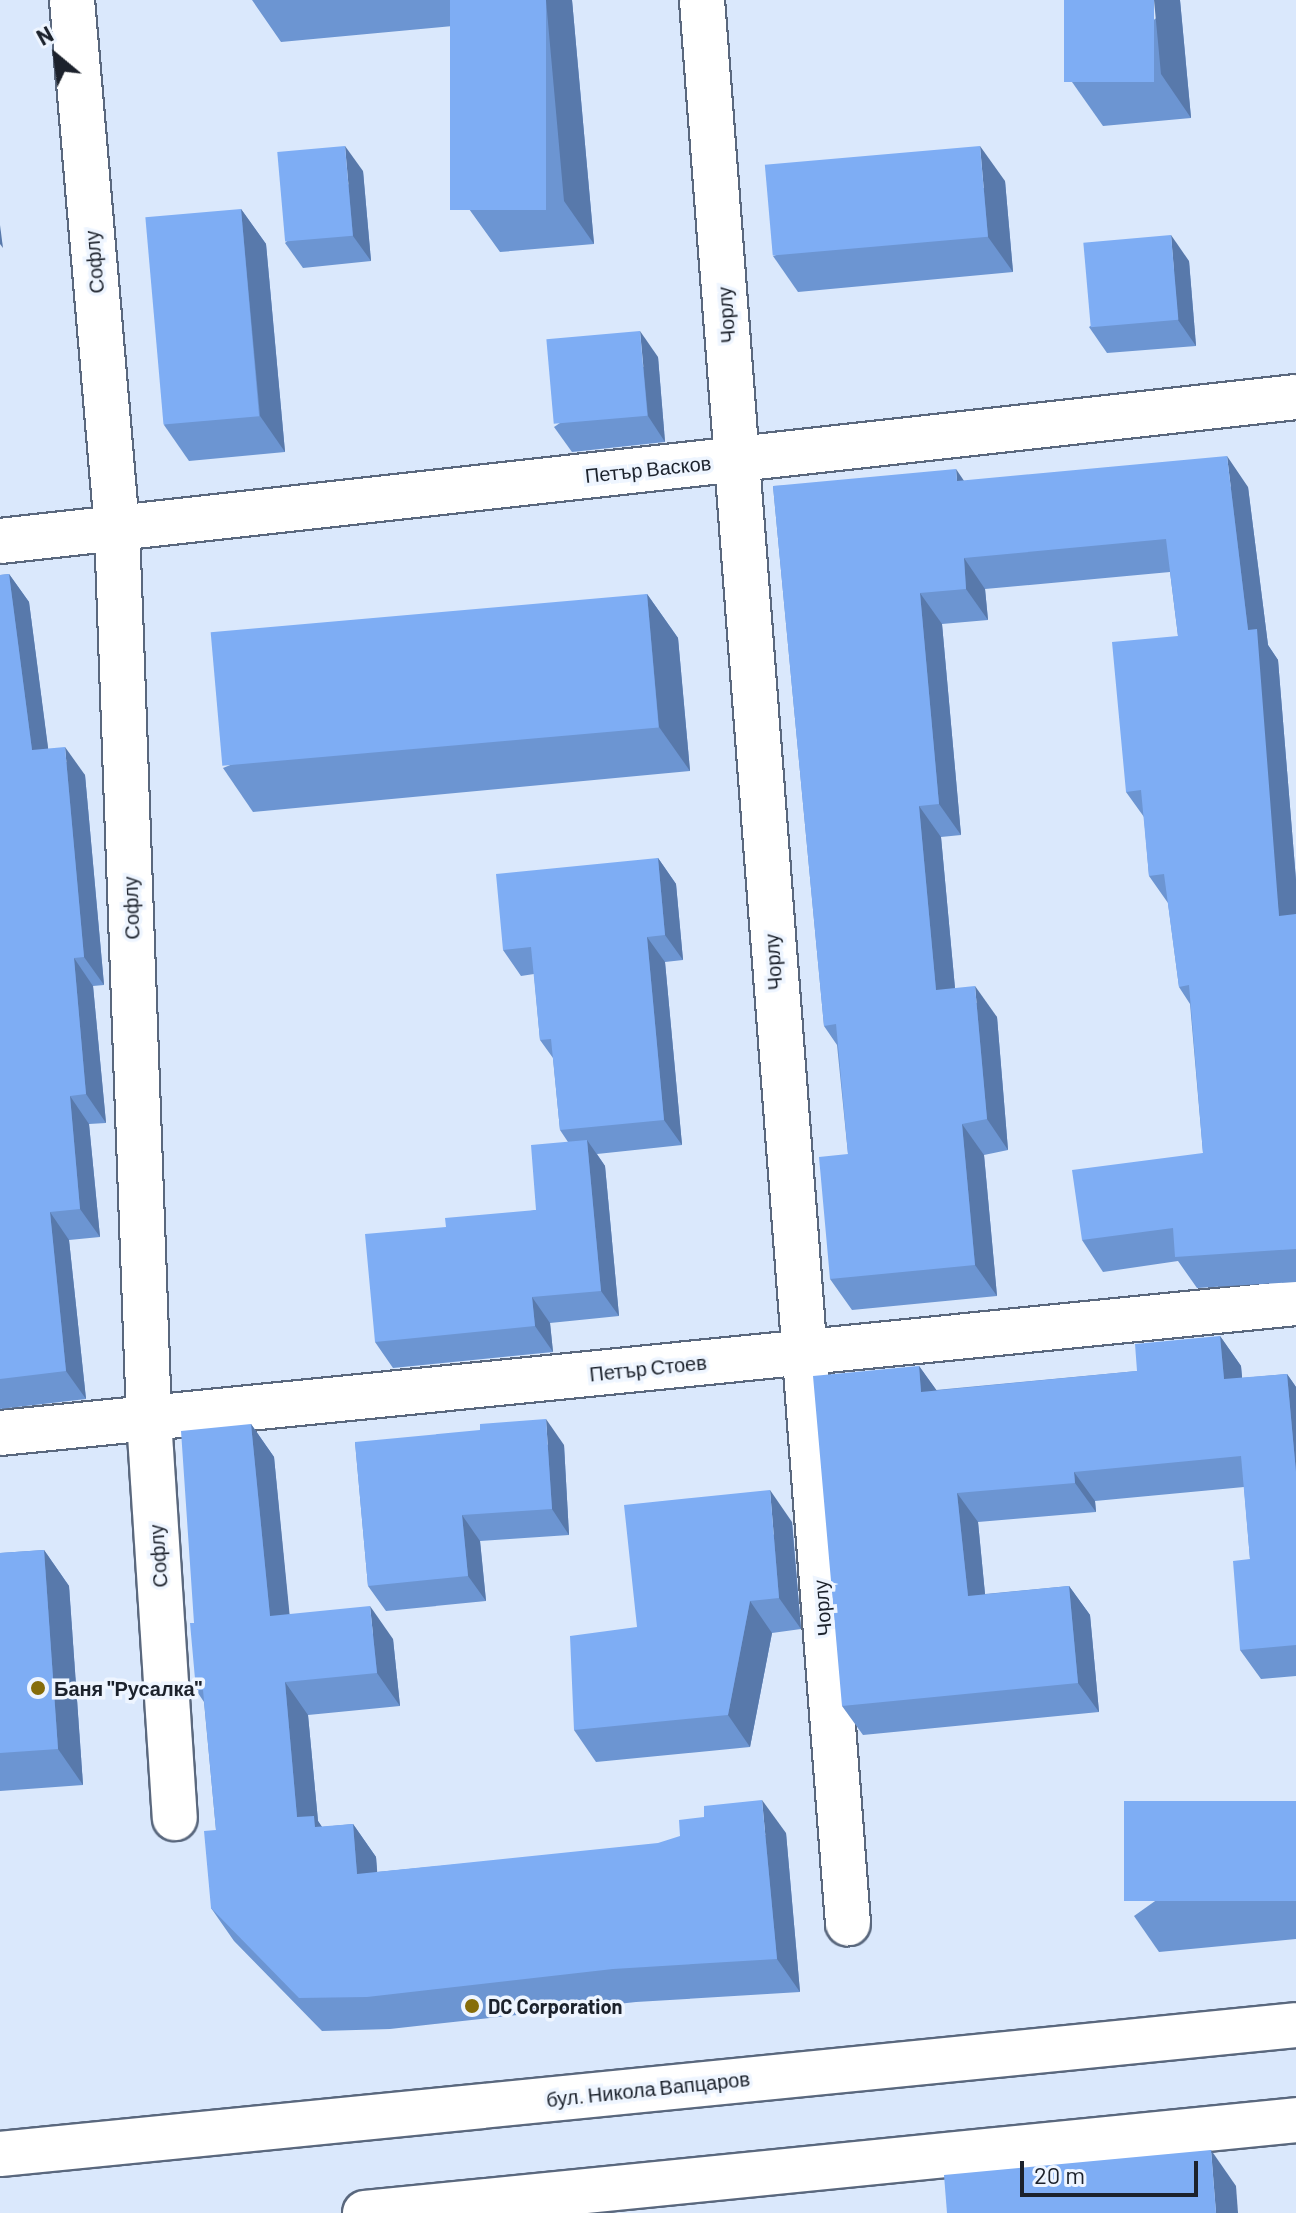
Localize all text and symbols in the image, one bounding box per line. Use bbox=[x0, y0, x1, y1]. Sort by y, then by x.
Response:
north arrow bbox=[16, 16, 96, 96]
text: N bbox=[32, 20, 57, 50]
street label: Софлу bbox=[79, 229, 109, 295]
street label: Чорлу bbox=[712, 286, 740, 344]
street label: Петър Васков bbox=[584, 450, 712, 488]
street label: Софлу bbox=[118, 876, 144, 940]
street label: Чорлу bbox=[759, 933, 787, 991]
street label: Петър Стоев bbox=[588, 1350, 708, 1386]
street label: Софлу bbox=[144, 1524, 172, 1588]
street label: Чорлу bbox=[808, 1579, 836, 1637]
place label: Баня "Русалка" bbox=[54, 1676, 202, 1700]
marker: Баня "Русалка" bbox=[29, 1679, 47, 1697]
place label: DC Corporation bbox=[488, 1994, 623, 2018]
marker: DC Corporation bbox=[463, 1997, 481, 2015]
street label: бул. Никола Вапцаров bbox=[545, 2066, 751, 2112]
scale bar bbox=[1024, 2145, 1202, 2195]
text: 20 m bbox=[1034, 2160, 1085, 2189]

